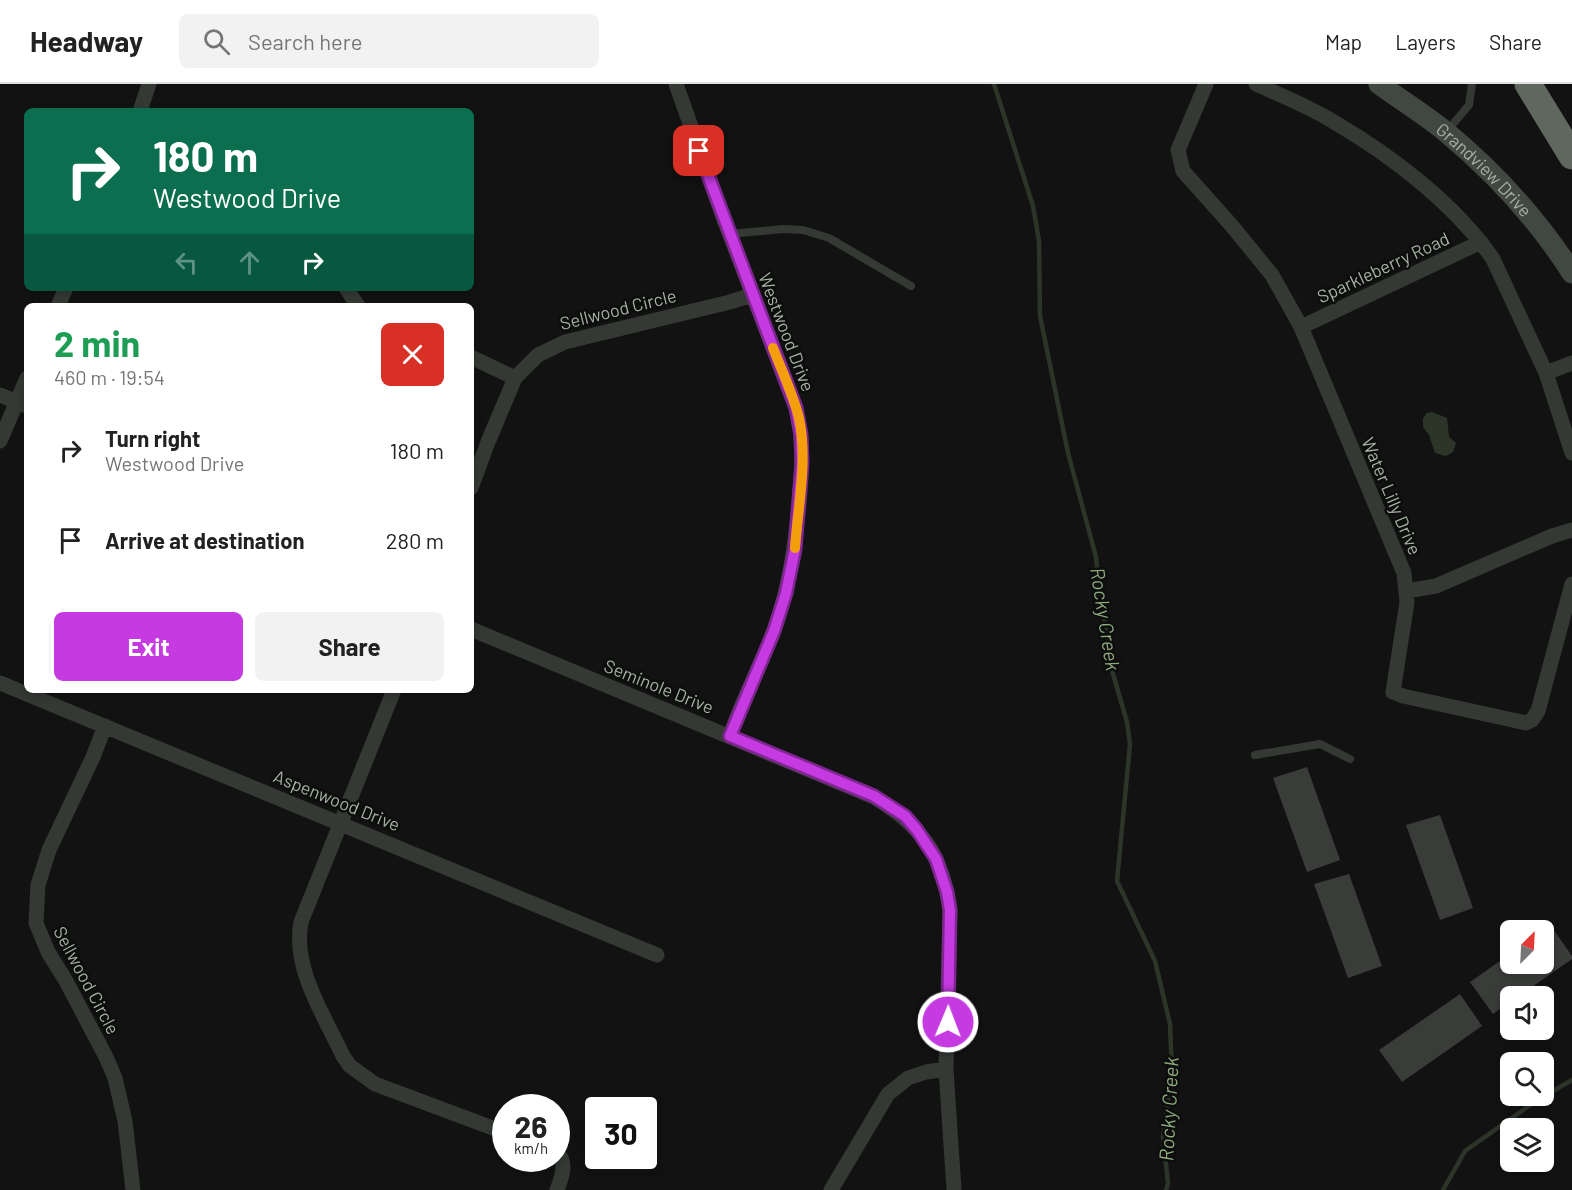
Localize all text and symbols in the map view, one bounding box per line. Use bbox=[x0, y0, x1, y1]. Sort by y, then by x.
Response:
search box bbox=[179, 14, 599, 68]
text: Headway bbox=[30, 24, 143, 58]
icon: search bbox=[200, 25, 233, 58]
text: Search here bbox=[248, 28, 362, 54]
text: Map bbox=[1325, 29, 1362, 54]
text: Layers bbox=[1395, 29, 1456, 54]
text: Share bbox=[1489, 29, 1542, 54]
street label: Grandview Drive bbox=[1432, 118, 1537, 221]
pin bbox=[673, 125, 724, 176]
text: 180 m bbox=[153, 130, 258, 180]
icon: right bbox=[54, 132, 132, 210]
icon: arrive bbox=[682, 134, 715, 167]
text: Westwood Drive bbox=[153, 181, 341, 213]
street label: Sparkleberry Road bbox=[1313, 227, 1453, 307]
icon: left bbox=[170, 246, 203, 279]
icon: ahead bbox=[233, 246, 266, 279]
icon: right bbox=[296, 246, 329, 279]
street label: Westwood Drive bbox=[754, 270, 820, 394]
street label: Sellwood Circle bbox=[558, 284, 678, 334]
text: 2 min bbox=[54, 321, 140, 364]
button: close bbox=[381, 323, 444, 386]
text: 460 m · 19:54 bbox=[54, 365, 165, 389]
text: Turn right bbox=[105, 425, 200, 451]
icon: right bbox=[54, 434, 87, 467]
street label: Water Lilly Drive bbox=[1357, 434, 1427, 558]
text: 180 m bbox=[390, 437, 444, 463]
text: Westwood Drive bbox=[105, 451, 244, 475]
icon: arrive bbox=[54, 524, 87, 557]
text: Arrive at destination bbox=[105, 527, 304, 553]
text: 280 m bbox=[386, 527, 444, 553]
water label: Rocky Creek bbox=[1086, 566, 1126, 673]
button: Exit bbox=[54, 612, 243, 681]
button: Share bbox=[255, 612, 444, 681]
street label: Seminole Drive bbox=[601, 654, 717, 718]
street label: Aspenwood Drive bbox=[271, 765, 403, 835]
north arrow bbox=[1500, 920, 1554, 974]
map controls bbox=[1500, 920, 1554, 1172]
street label: Sellwood Circle bbox=[49, 922, 125, 1038]
button: sound bbox=[1500, 986, 1554, 1040]
position arrow bbox=[916, 990, 980, 1054]
button: search bbox=[1500, 1052, 1554, 1106]
water label: Rocky Creek bbox=[1153, 1056, 1183, 1162]
speed limit sign: 30 bbox=[582, 1094, 660, 1172]
text: 26 bbox=[515, 1108, 547, 1144]
button: layers bbox=[1500, 1118, 1554, 1172]
text: km/h bbox=[514, 1139, 548, 1157]

